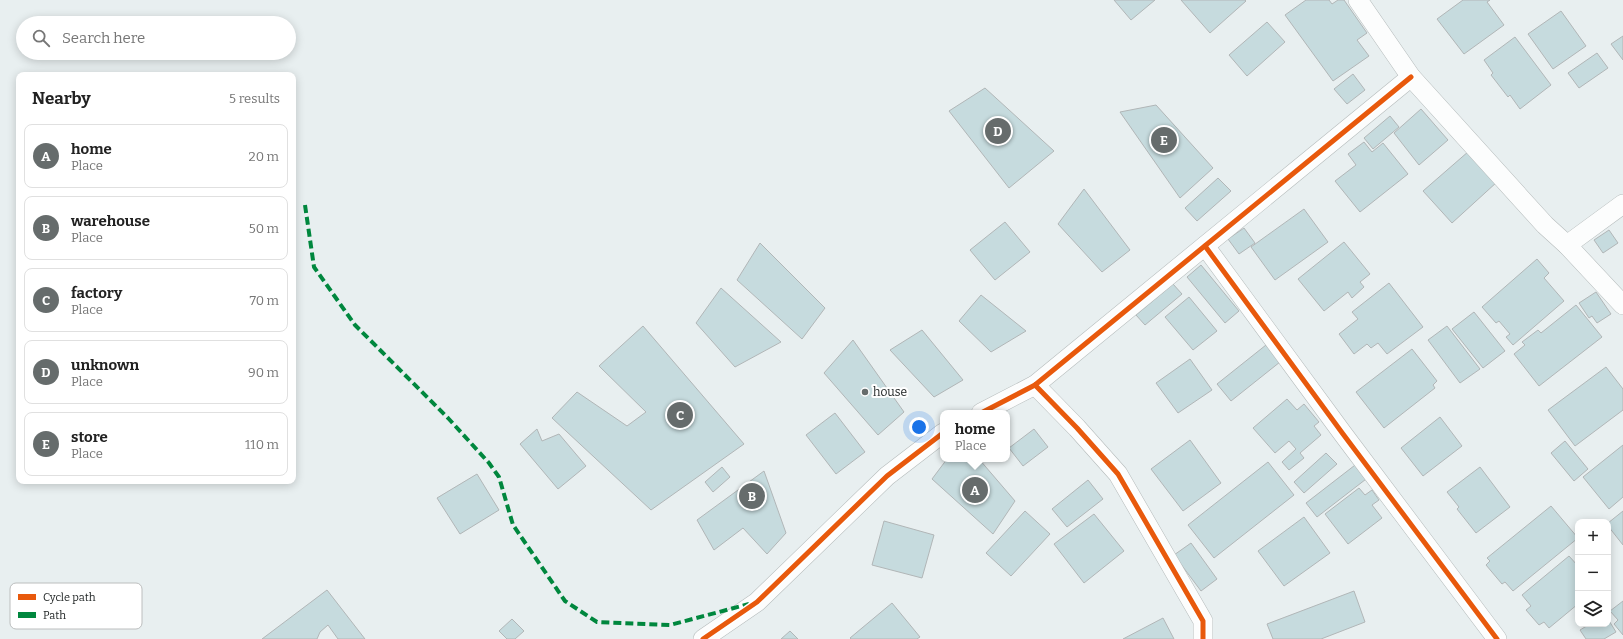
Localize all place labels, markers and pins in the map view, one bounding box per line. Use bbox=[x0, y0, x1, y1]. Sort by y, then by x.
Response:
pin: D bbox=[985, 116, 1011, 146]
pin: E bbox=[1151, 125, 1177, 155]
place label: house bbox=[873, 385, 907, 399]
marker: house bbox=[860, 387, 870, 397]
pin: C bbox=[667, 400, 693, 430]
pin: A bbox=[962, 475, 988, 505]
pin: B bbox=[739, 481, 765, 511]

